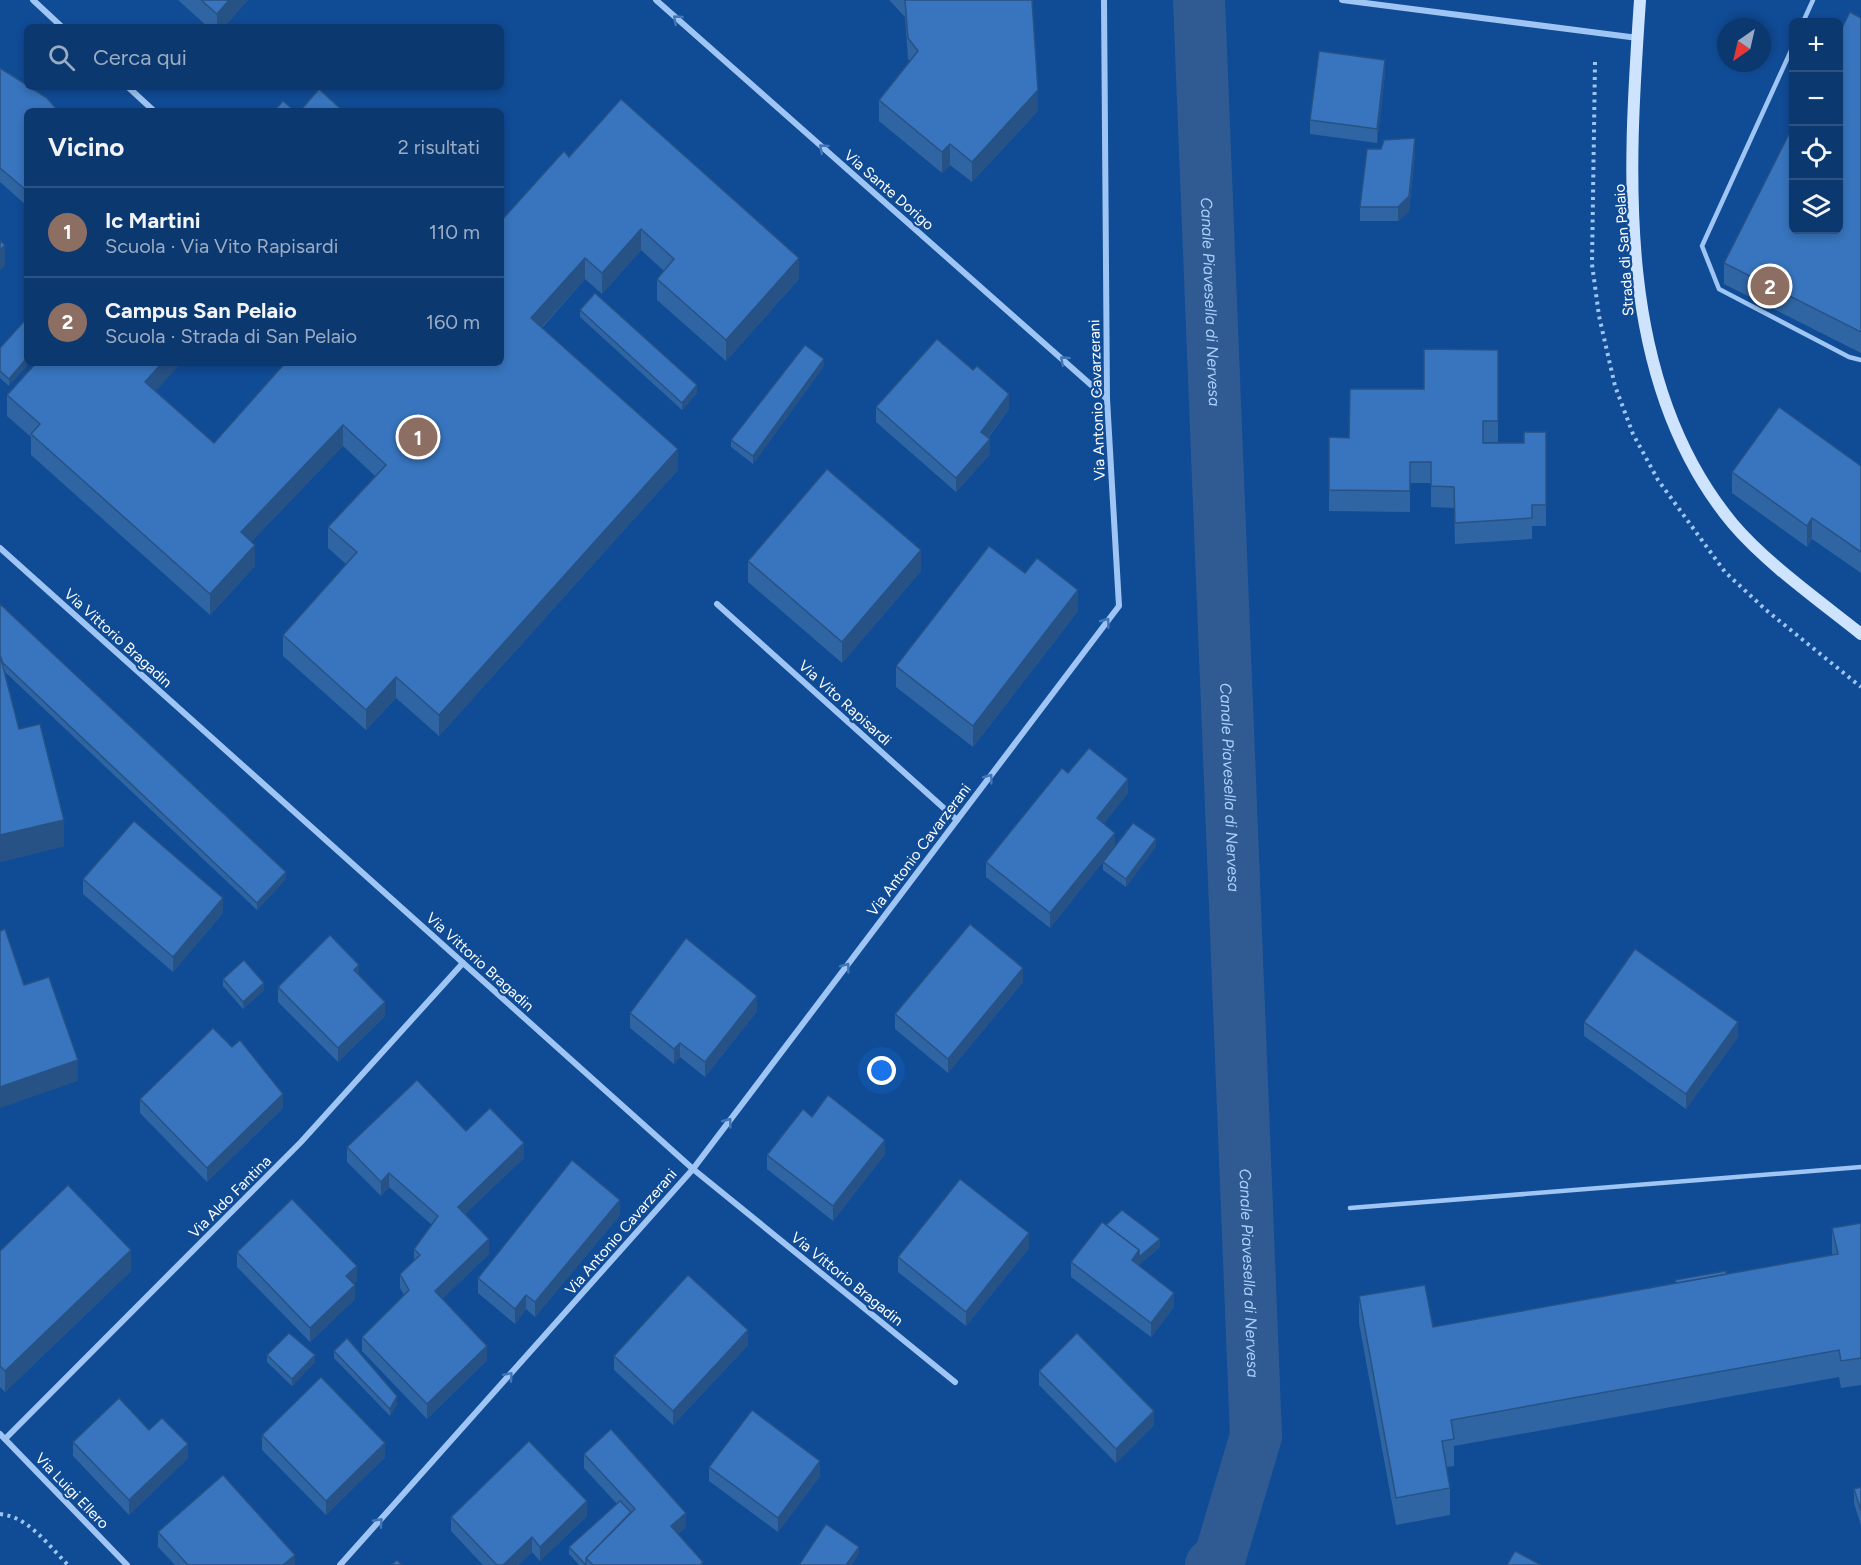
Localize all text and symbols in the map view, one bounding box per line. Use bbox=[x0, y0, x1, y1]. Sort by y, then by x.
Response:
one-way arrow bbox=[673, 15, 684, 26]
north arrow bbox=[1717, 18, 1771, 72]
map controls bbox=[1789, 18, 1843, 234]
button: + bbox=[1789, 18, 1843, 72]
search box bbox=[24, 24, 504, 90]
icon: search bbox=[45, 41, 78, 74]
text: Cerca qui bbox=[93, 44, 187, 71]
button: − bbox=[1789, 72, 1843, 126]
button: locate bbox=[1789, 126, 1843, 180]
text: Vicino bbox=[48, 131, 124, 163]
text: 2 risultati bbox=[398, 135, 480, 159]
one-way arrow bbox=[819, 144, 830, 155]
street label: Via Sante Dorigo bbox=[840, 146, 938, 234]
button: layers bbox=[1789, 180, 1843, 234]
street label: Strada di San Pelaio bbox=[1610, 183, 1638, 317]
water label: Canale Piavesella di Nervesa bbox=[1197, 197, 1224, 407]
text: Ic Martini bbox=[105, 207, 200, 234]
text: 1 bbox=[63, 220, 72, 244]
text: 110 m bbox=[429, 220, 480, 244]
text: Scuola · Via Vito Rapisardi bbox=[105, 234, 338, 258]
pin: 2 bbox=[1750, 264, 1790, 308]
text: Campus San Pelaio bbox=[105, 297, 297, 324]
text: 2 bbox=[62, 310, 73, 334]
text: 160 m bbox=[426, 310, 480, 334]
street label: Via Antonio Cavarzerani bbox=[1085, 319, 1109, 481]
text: Scuola · Strada di San Pelaio bbox=[105, 324, 357, 348]
one-way arrow bbox=[1060, 356, 1070, 367]
pin: 1 bbox=[398, 414, 438, 460]
street label: Via Vittorio Bragadin bbox=[60, 585, 176, 691]
one-way arrow bbox=[1099, 618, 1110, 629]
street label: Via Vito Rapisardi bbox=[795, 657, 895, 749]
water label: Canale Piavesella di Nervesa bbox=[1216, 682, 1243, 892]
one-way arrow bbox=[981, 774, 992, 785]
street label: Via Antonio Cavarzerani bbox=[863, 780, 975, 920]
street label: Via Vittorio Bragadin bbox=[422, 909, 538, 1015]
one-way arrow bbox=[838, 963, 849, 974]
your location bbox=[867, 1056, 896, 1085]
one-way arrow bbox=[721, 1118, 732, 1129]
street label: Via Aldo Fantina bbox=[185, 1152, 275, 1242]
street label: Via Antonio Cavarzerani bbox=[561, 1165, 681, 1299]
water label: Canale Piavesella di Nervesa bbox=[1235, 1168, 1263, 1378]
street label: Via Vittorio Bragadin bbox=[787, 1228, 907, 1330]
one-way arrow bbox=[502, 1373, 513, 1383]
street label: Via Luigi Ellero bbox=[31, 1449, 113, 1533]
one-way arrow bbox=[372, 1518, 383, 1528]

